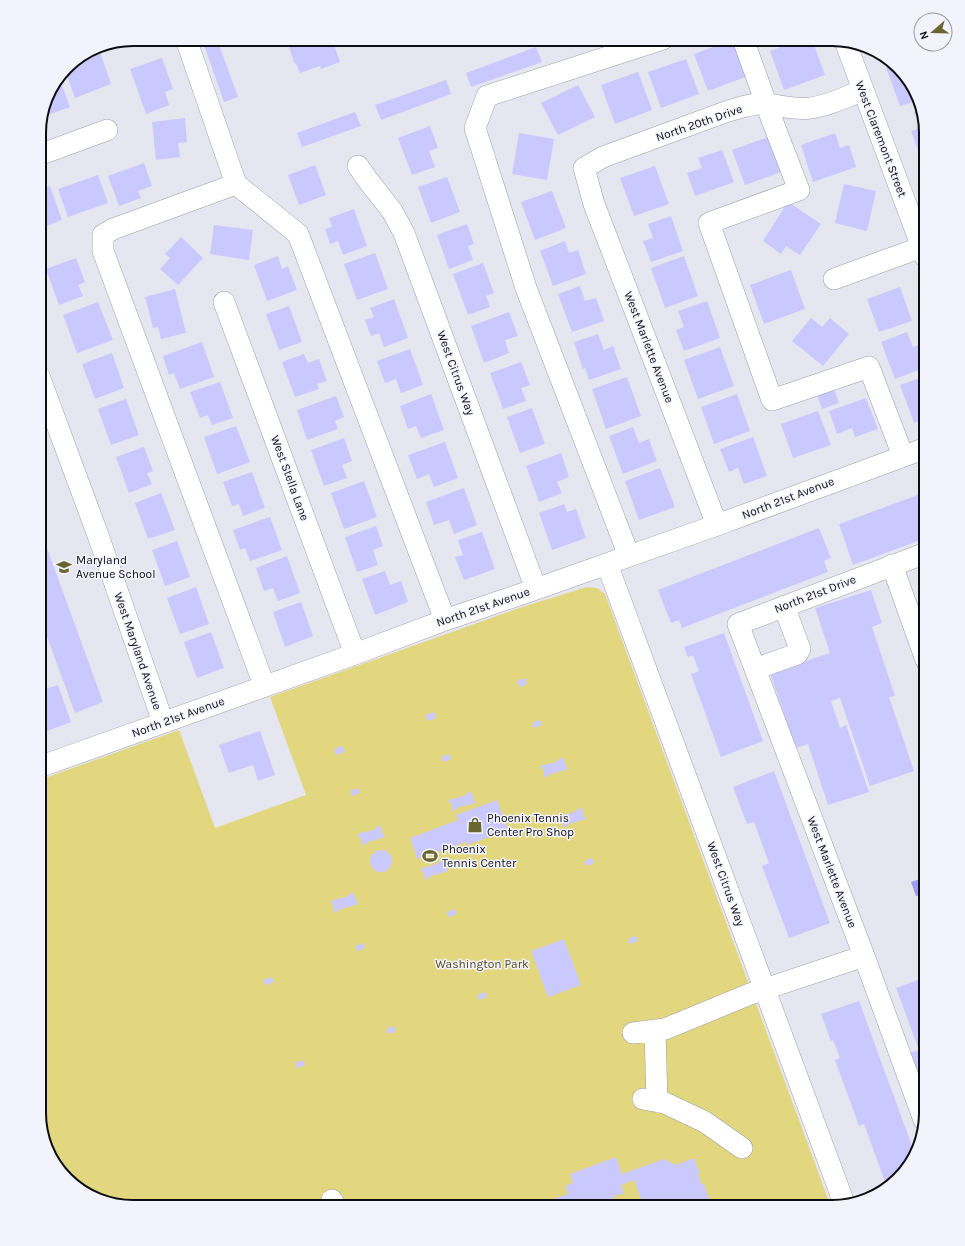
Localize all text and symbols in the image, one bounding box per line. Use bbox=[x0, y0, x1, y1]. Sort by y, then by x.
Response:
north arrow bbox=[913, 12, 953, 52]
text: N bbox=[917, 29, 932, 41]
street label: West Claremont Street bbox=[852, 79, 910, 200]
street label: North 20th Drive bbox=[654, 102, 744, 144]
street label: West Marlette Avenue bbox=[621, 289, 677, 405]
street label: West Citrus Way bbox=[434, 329, 478, 418]
street label: West Stella Lane bbox=[268, 433, 312, 523]
street label: North 21st Avenue bbox=[740, 474, 836, 522]
place label: Maryland Avenue School bbox=[76, 553, 156, 581]
school or university icon: Maryland Avenue School bbox=[55, 558, 73, 576]
street label: North 21st Drive bbox=[772, 572, 858, 616]
street label: North 21st Avenue bbox=[434, 584, 532, 630]
street label: West Maryland Avenue bbox=[111, 590, 165, 712]
street label: North 21st Avenue bbox=[130, 694, 226, 740]
place label: Phoenix Tennis Center Pro Shop bbox=[487, 811, 574, 839]
street label: West Marlette Avenue bbox=[804, 814, 860, 930]
shop icon: Phoenix Tennis Center Pro Shop bbox=[466, 816, 484, 834]
street label: West Citrus Way bbox=[704, 840, 748, 929]
place label: Phoenix Tennis Center bbox=[442, 842, 517, 870]
sports icon: Phoenix Tennis Center bbox=[421, 847, 439, 865]
park label: Washington Park bbox=[435, 957, 529, 971]

